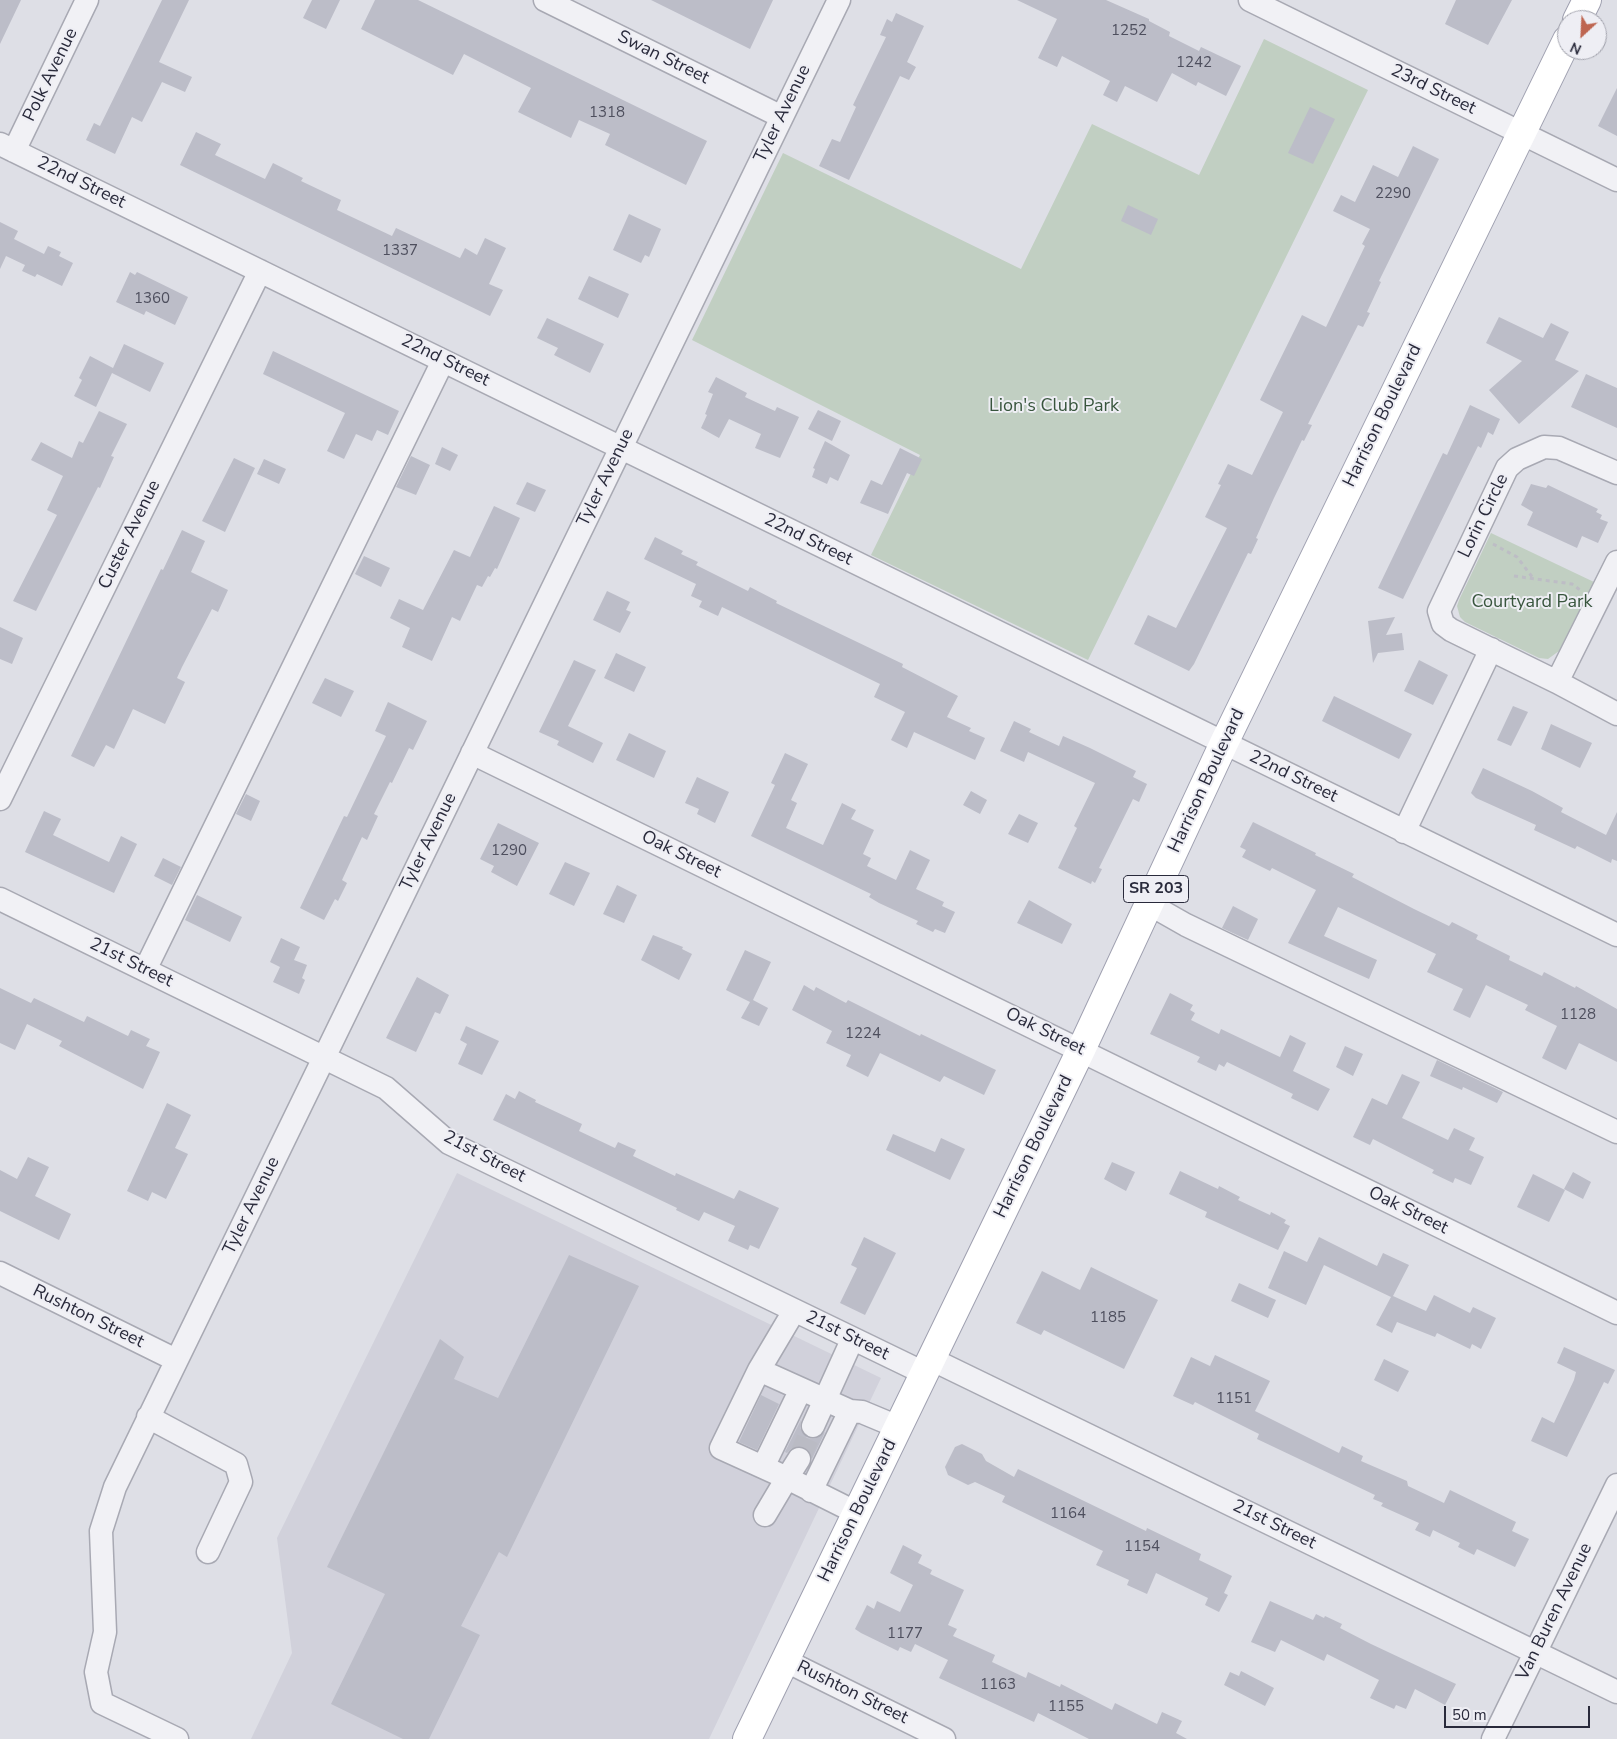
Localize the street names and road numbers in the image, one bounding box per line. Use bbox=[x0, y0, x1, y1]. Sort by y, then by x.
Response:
street label: Polk Avenue bbox=[19, 25, 83, 125]
street label: Swan Street bbox=[614, 27, 712, 89]
street label: 23rd Street bbox=[1387, 60, 1479, 120]
street label: Tyler Avenue bbox=[750, 62, 816, 166]
street label: 22nd Street bbox=[33, 152, 129, 214]
street label: 22nd Street bbox=[397, 330, 493, 392]
street label: Harrison Boulevard bbox=[1339, 341, 1427, 491]
street label: Tyler Avenue bbox=[573, 426, 639, 530]
street label: Lorin Circle bbox=[1454, 470, 1514, 562]
street label: Custer Avenue bbox=[94, 477, 166, 593]
street label: 22nd Street bbox=[760, 509, 856, 571]
street label: Harrison Boulevard bbox=[1164, 706, 1250, 856]
street label: 22nd Street bbox=[1245, 746, 1341, 808]
street label: Tyler Avenue bbox=[396, 790, 462, 894]
street label: Oak Street bbox=[638, 826, 724, 884]
road number: SR 203 bbox=[1124, 876, 1188, 902]
street label: 21st Street bbox=[86, 934, 176, 992]
street label: Oak Street bbox=[1002, 1003, 1088, 1061]
street label: Harrison Boulevard bbox=[990, 1072, 1078, 1222]
street label: 21st Street bbox=[439, 1126, 529, 1188]
street label: Tyler Avenue bbox=[219, 1154, 285, 1258]
street label: Oak Street bbox=[1365, 1182, 1451, 1240]
street label: Rushton Street bbox=[29, 1281, 147, 1353]
street label: 21st Street bbox=[802, 1307, 892, 1365]
street label: Harrison Boulevard bbox=[814, 1436, 902, 1586]
street label: 21st Street bbox=[1229, 1496, 1319, 1554]
street label: Van Buren Avenue bbox=[1512, 1540, 1598, 1684]
street label: Rushton Street bbox=[793, 1657, 911, 1729]

